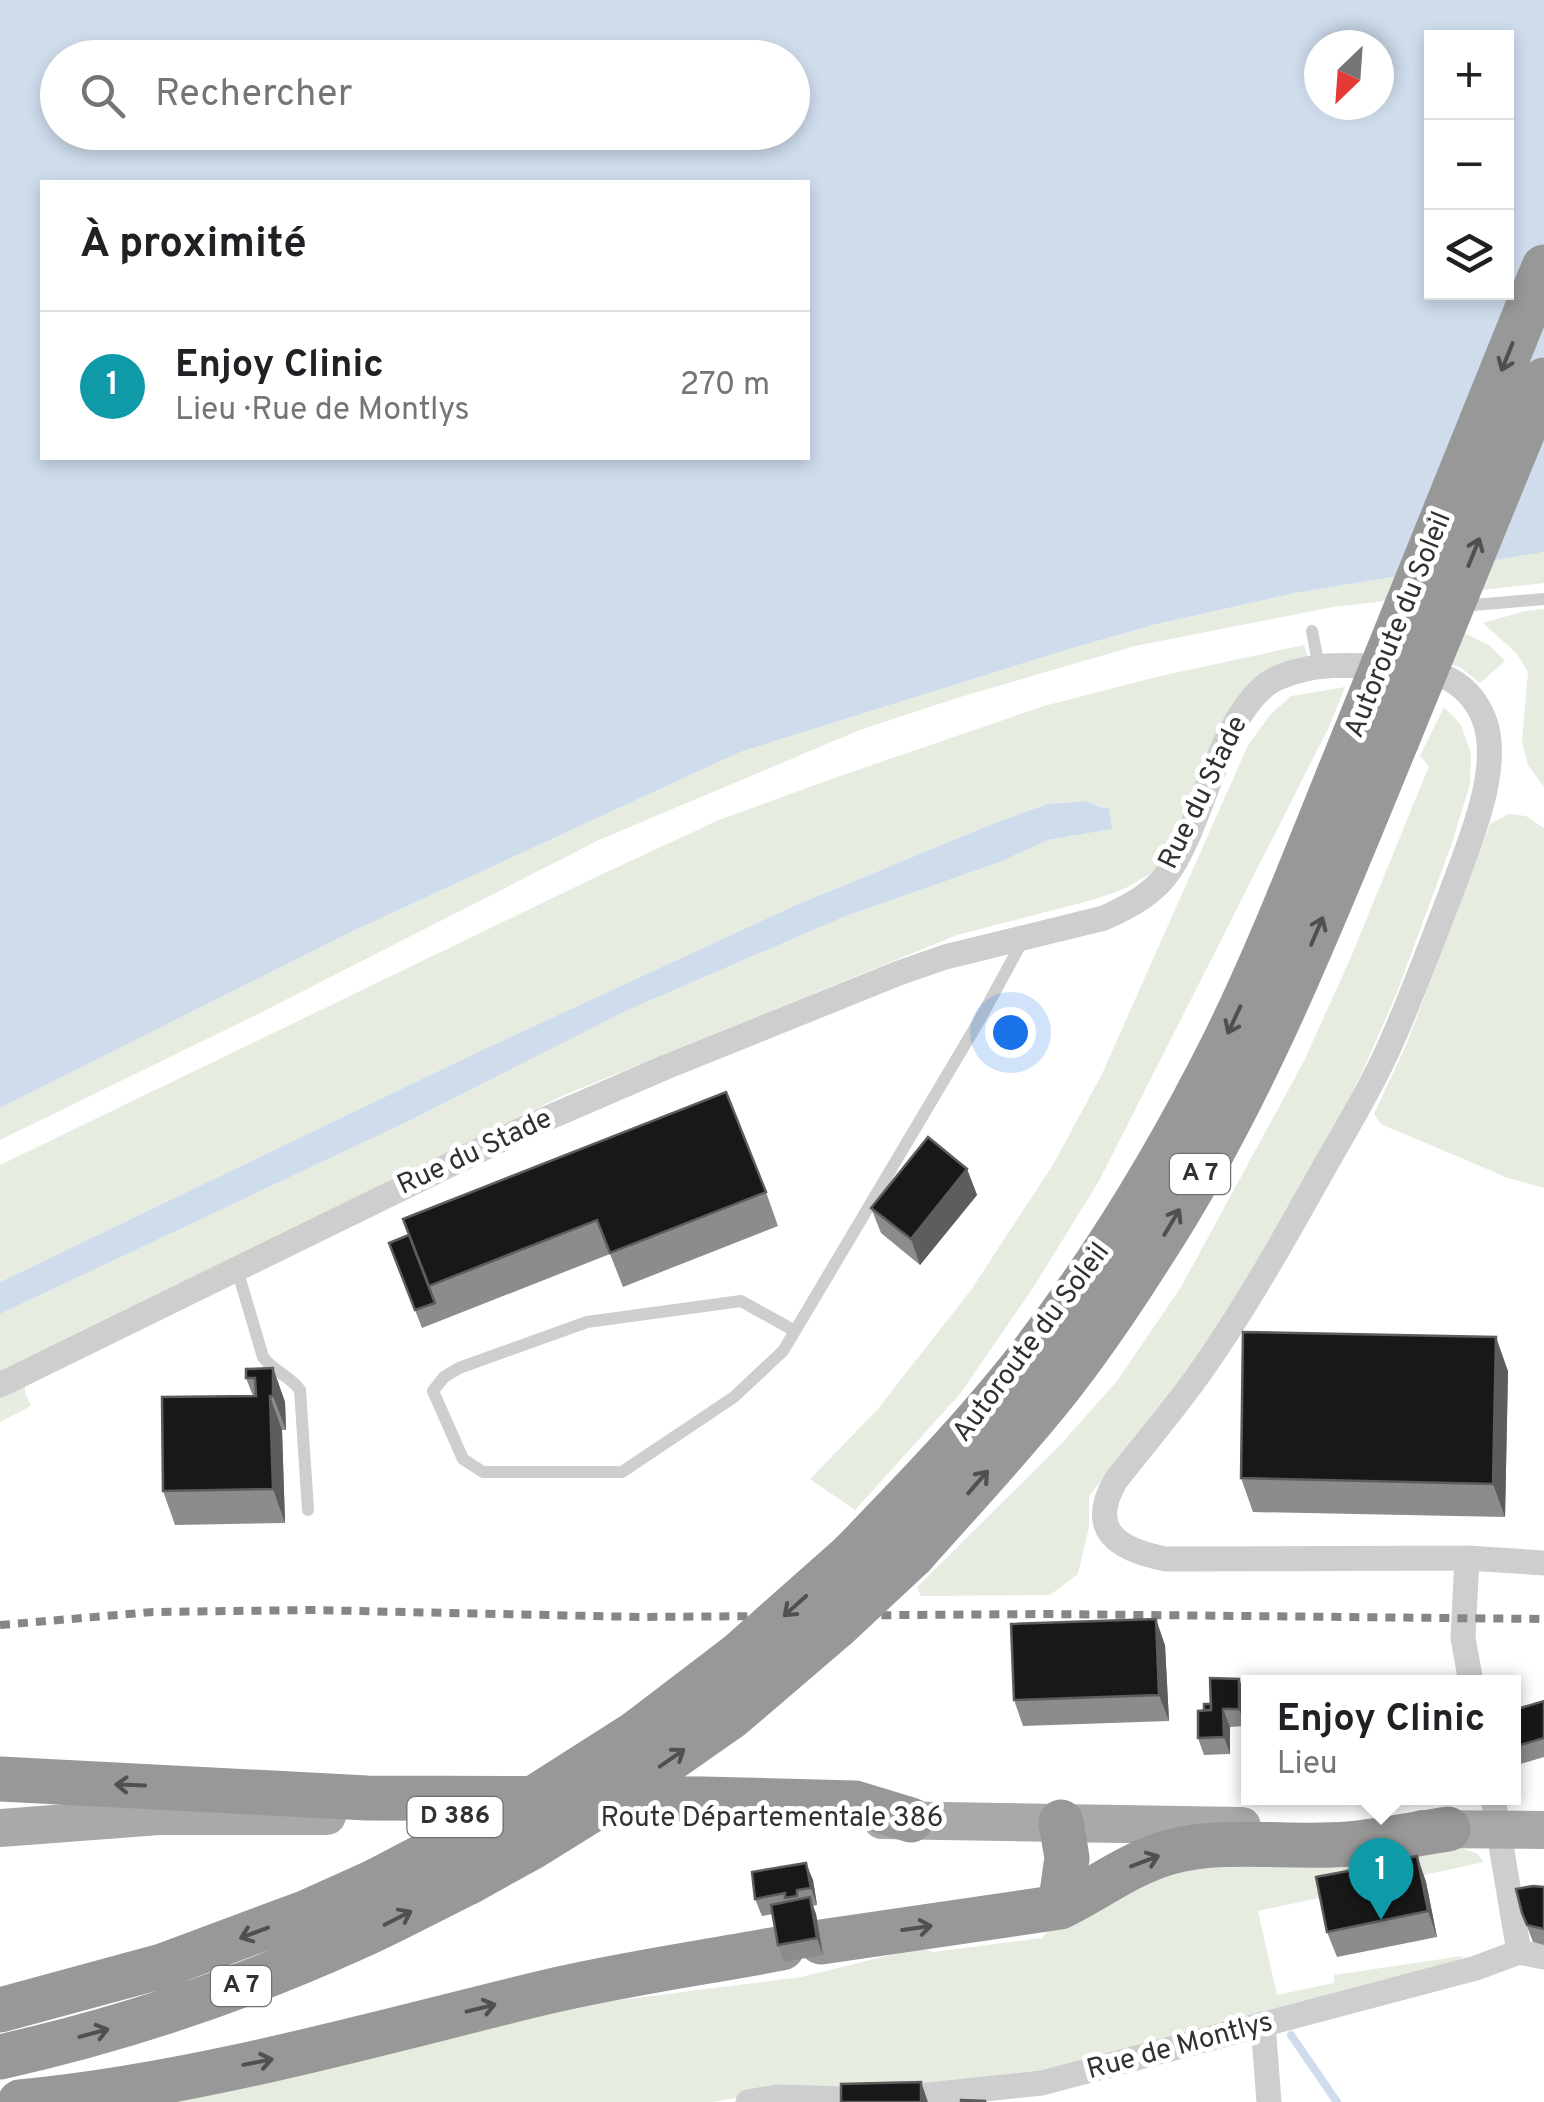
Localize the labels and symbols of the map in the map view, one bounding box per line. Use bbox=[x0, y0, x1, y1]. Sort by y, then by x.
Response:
north arrow bbox=[1304, 30, 1394, 120]
one-way arrow bbox=[1497, 342, 1515, 372]
street label: Autoroute du Soleil bbox=[1337, 507, 1461, 743]
one-way arrow bbox=[1466, 538, 1484, 568]
street label: Rue du Stade bbox=[1151, 710, 1257, 876]
one-way arrow bbox=[1309, 917, 1327, 947]
one-way arrow bbox=[1224, 1004, 1242, 1035]
your location bbox=[985, 1007, 1036, 1058]
street label: Rue du Stade bbox=[392, 1102, 558, 1204]
road number: A 7 bbox=[1170, 1154, 1230, 1194]
one-way arrow bbox=[1162, 1208, 1182, 1237]
street label: Autoroute du Soleil bbox=[945, 1236, 1119, 1450]
one-way arrow bbox=[966, 1470, 989, 1495]
one-way arrow bbox=[783, 1594, 808, 1617]
one-way arrow bbox=[657, 1748, 685, 1769]
one-way arrow bbox=[114, 1775, 147, 1794]
road number: D 386 bbox=[408, 1797, 502, 1837]
street label: Route Départementale 386 bbox=[601, 1801, 943, 1837]
pin: 1 bbox=[1348, 1838, 1414, 1920]
one-way arrow bbox=[1129, 1851, 1160, 1869]
one-way arrow bbox=[382, 1907, 412, 1926]
one-way arrow bbox=[900, 1918, 933, 1936]
one-way arrow bbox=[239, 1926, 270, 1944]
road number: A 7 bbox=[211, 1966, 271, 2006]
one-way arrow bbox=[464, 1998, 496, 2016]
street label: Rue de Montlys bbox=[1083, 2005, 1277, 2089]
one-way arrow bbox=[78, 2023, 110, 2041]
one-way arrow bbox=[241, 2052, 273, 2071]

